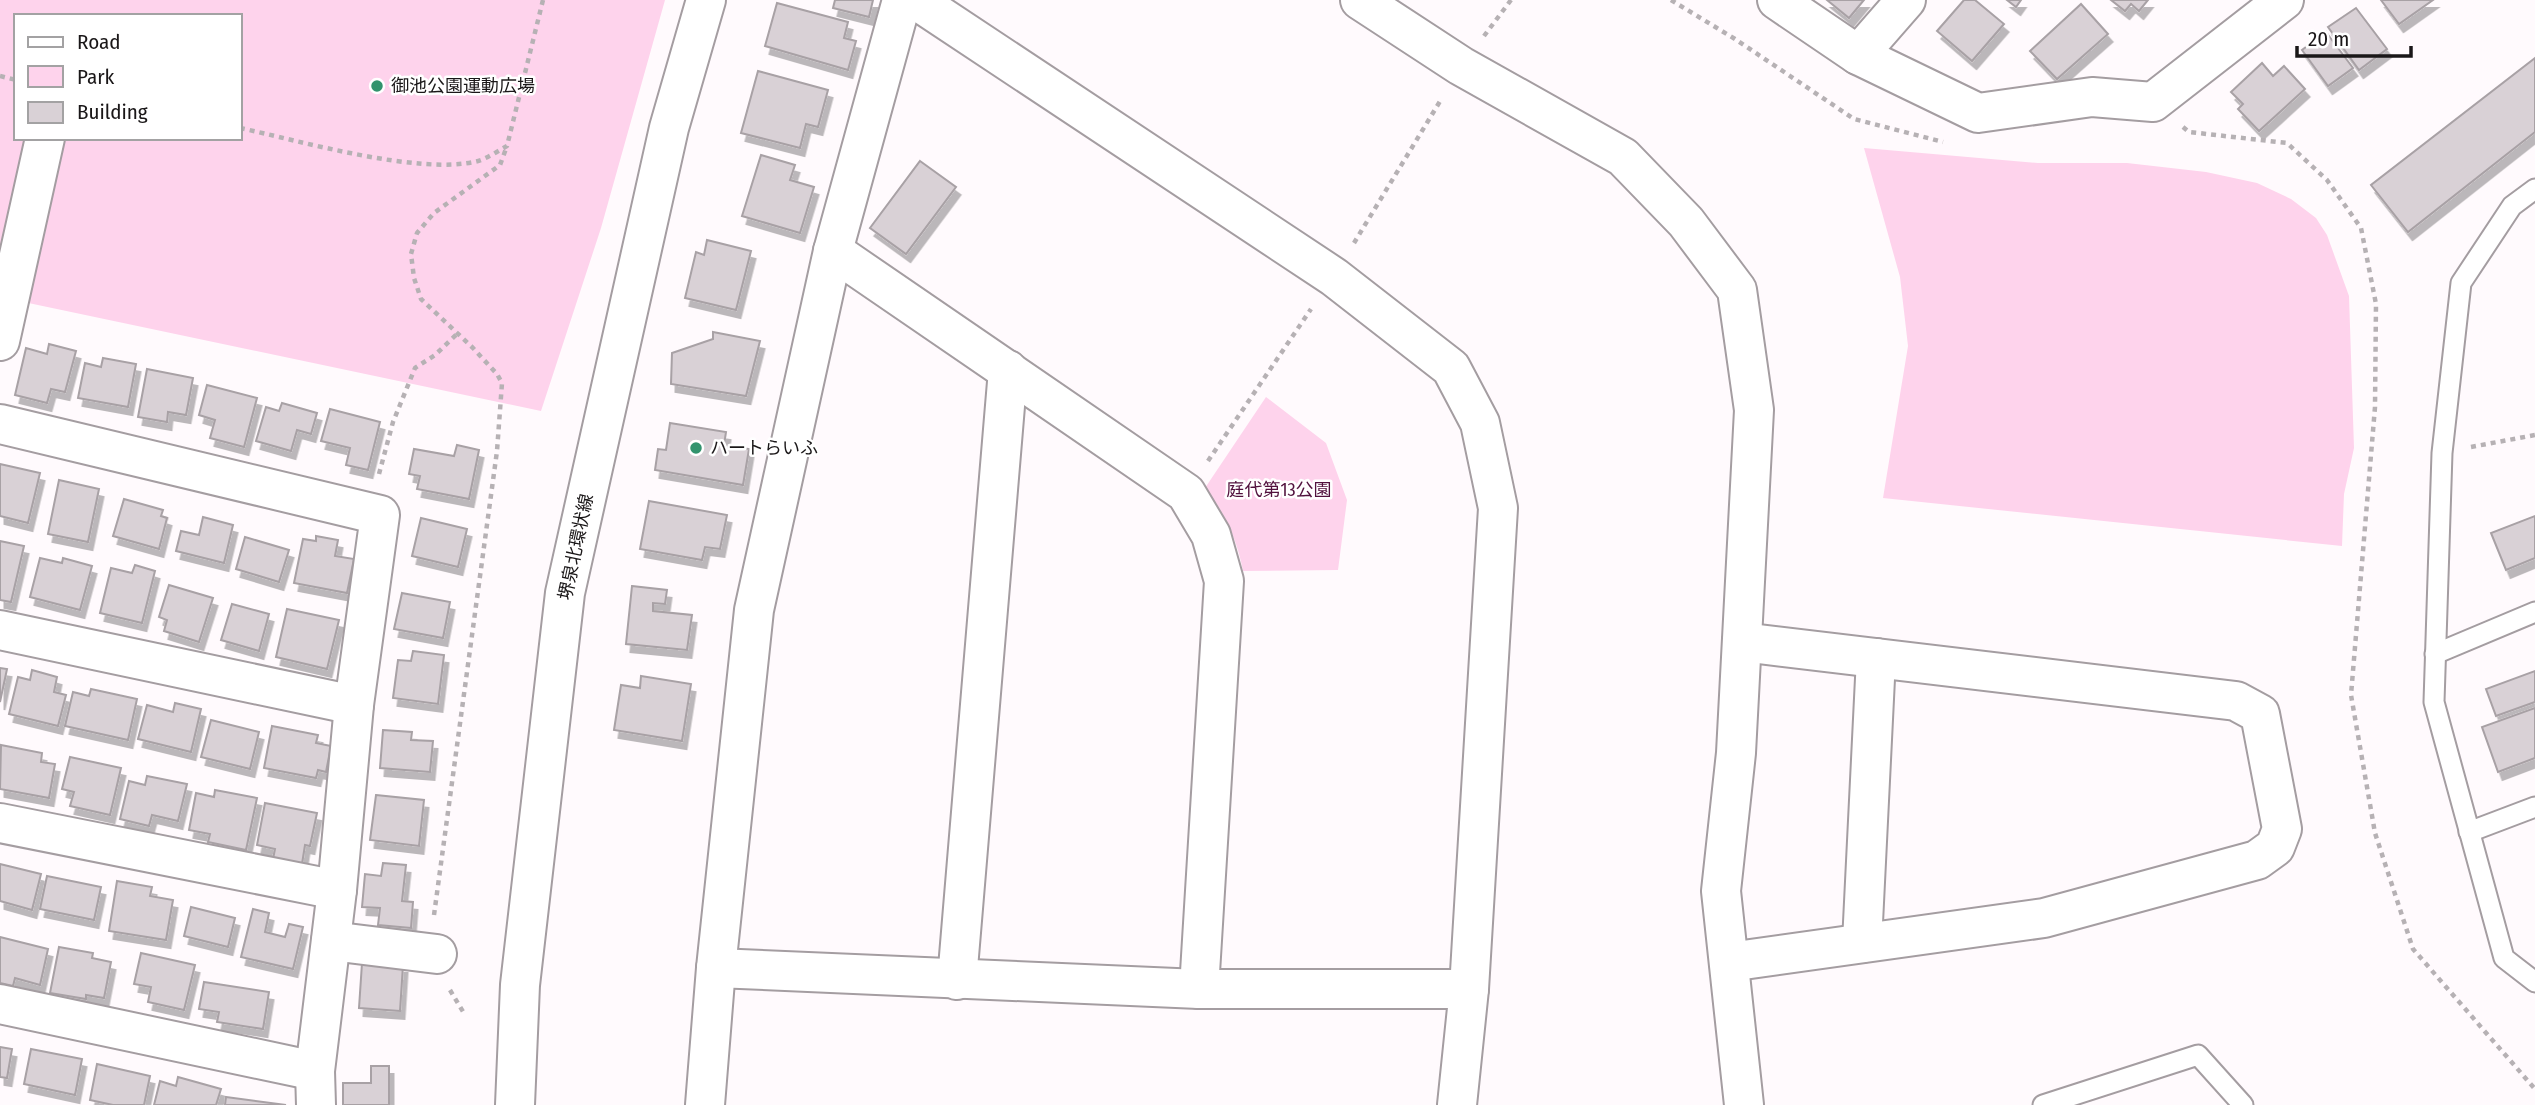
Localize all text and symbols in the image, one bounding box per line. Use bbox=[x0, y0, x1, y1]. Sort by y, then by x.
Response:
legend bbox=[14, 14, 242, 140]
scale bar bbox=[2297, 14, 2411, 58]
text: 20 m bbox=[2308, 26, 2349, 52]
text: Road bbox=[77, 29, 121, 55]
text: Park bbox=[77, 64, 115, 90]
place label: 御池公園運動広場 bbox=[391, 75, 535, 97]
marker: 御池公園運動広場 bbox=[369, 78, 385, 94]
text: Building bbox=[77, 99, 148, 125]
place label: ハートらいふ bbox=[710, 437, 818, 459]
marker: ハートらいふ bbox=[688, 440, 704, 456]
park label: 庭代第13公園 bbox=[1226, 479, 1332, 501]
street label: 堺泉北環状線 bbox=[554, 492, 598, 602]

